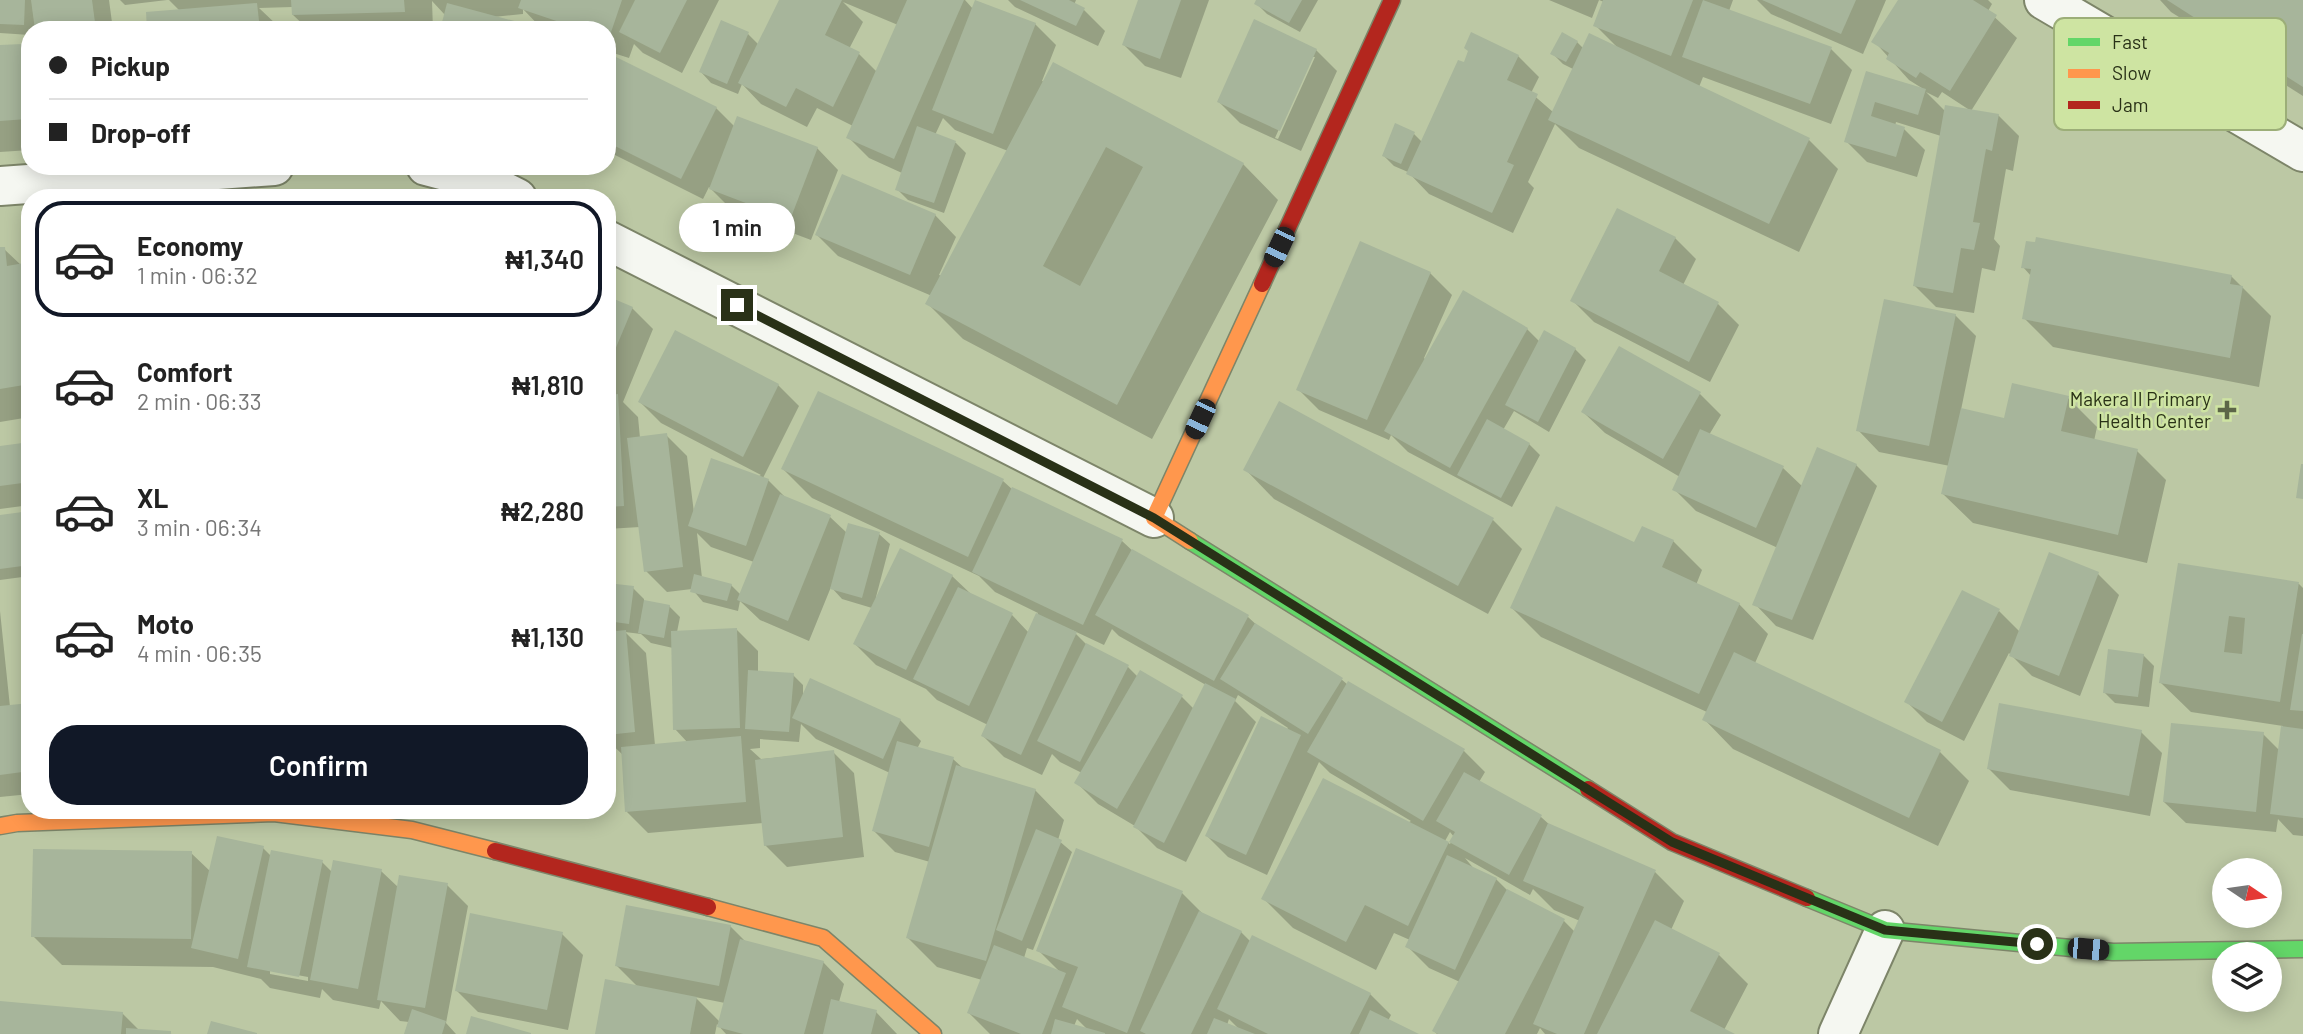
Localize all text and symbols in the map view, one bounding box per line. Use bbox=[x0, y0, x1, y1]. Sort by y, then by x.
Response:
legend bbox=[2054, 18, 2286, 130]
text: Fast bbox=[2112, 30, 2148, 53]
text: Pickup bbox=[91, 50, 170, 81]
text: Slow bbox=[2112, 61, 2151, 84]
text: Jam bbox=[2112, 93, 2148, 116]
text: Drop-off bbox=[91, 117, 191, 148]
callout: 1 min bbox=[679, 204, 795, 252]
text: 1 min bbox=[712, 213, 762, 241]
car bbox=[1261, 224, 1298, 270]
icon: car bbox=[53, 228, 116, 291]
text: Economy bbox=[137, 230, 243, 261]
text: ₦1,340 bbox=[505, 243, 584, 274]
text: 1 min · 06:32 bbox=[137, 261, 258, 289]
route end bbox=[721, 289, 753, 321]
icon: car bbox=[53, 354, 116, 417]
text: Comfort bbox=[137, 356, 233, 387]
text: ₦1,810 bbox=[512, 369, 584, 400]
text: 2 min · 06:33 bbox=[137, 387, 262, 415]
place label: Makera II Primary Health Center bbox=[2070, 387, 2211, 432]
car bbox=[1182, 396, 1219, 442]
marker: Makera II Primary Health Center bbox=[2217, 400, 2237, 420]
icon: car bbox=[53, 480, 116, 543]
text: XL bbox=[137, 482, 168, 513]
text: ₦2,280 bbox=[501, 495, 584, 526]
text: 3 min · 06:34 bbox=[137, 513, 262, 541]
icon: car bbox=[53, 606, 116, 669]
text: Moto bbox=[137, 608, 194, 639]
text: ₦1,130 bbox=[511, 621, 584, 652]
text: 4 min · 06:35 bbox=[137, 639, 262, 667]
button: Confirm bbox=[49, 725, 588, 805]
north arrow bbox=[2212, 858, 2282, 928]
map controls bbox=[2212, 858, 2282, 1012]
route start bbox=[2021, 928, 2053, 960]
car bbox=[2067, 937, 2110, 961]
button: layers bbox=[2212, 942, 2282, 1012]

